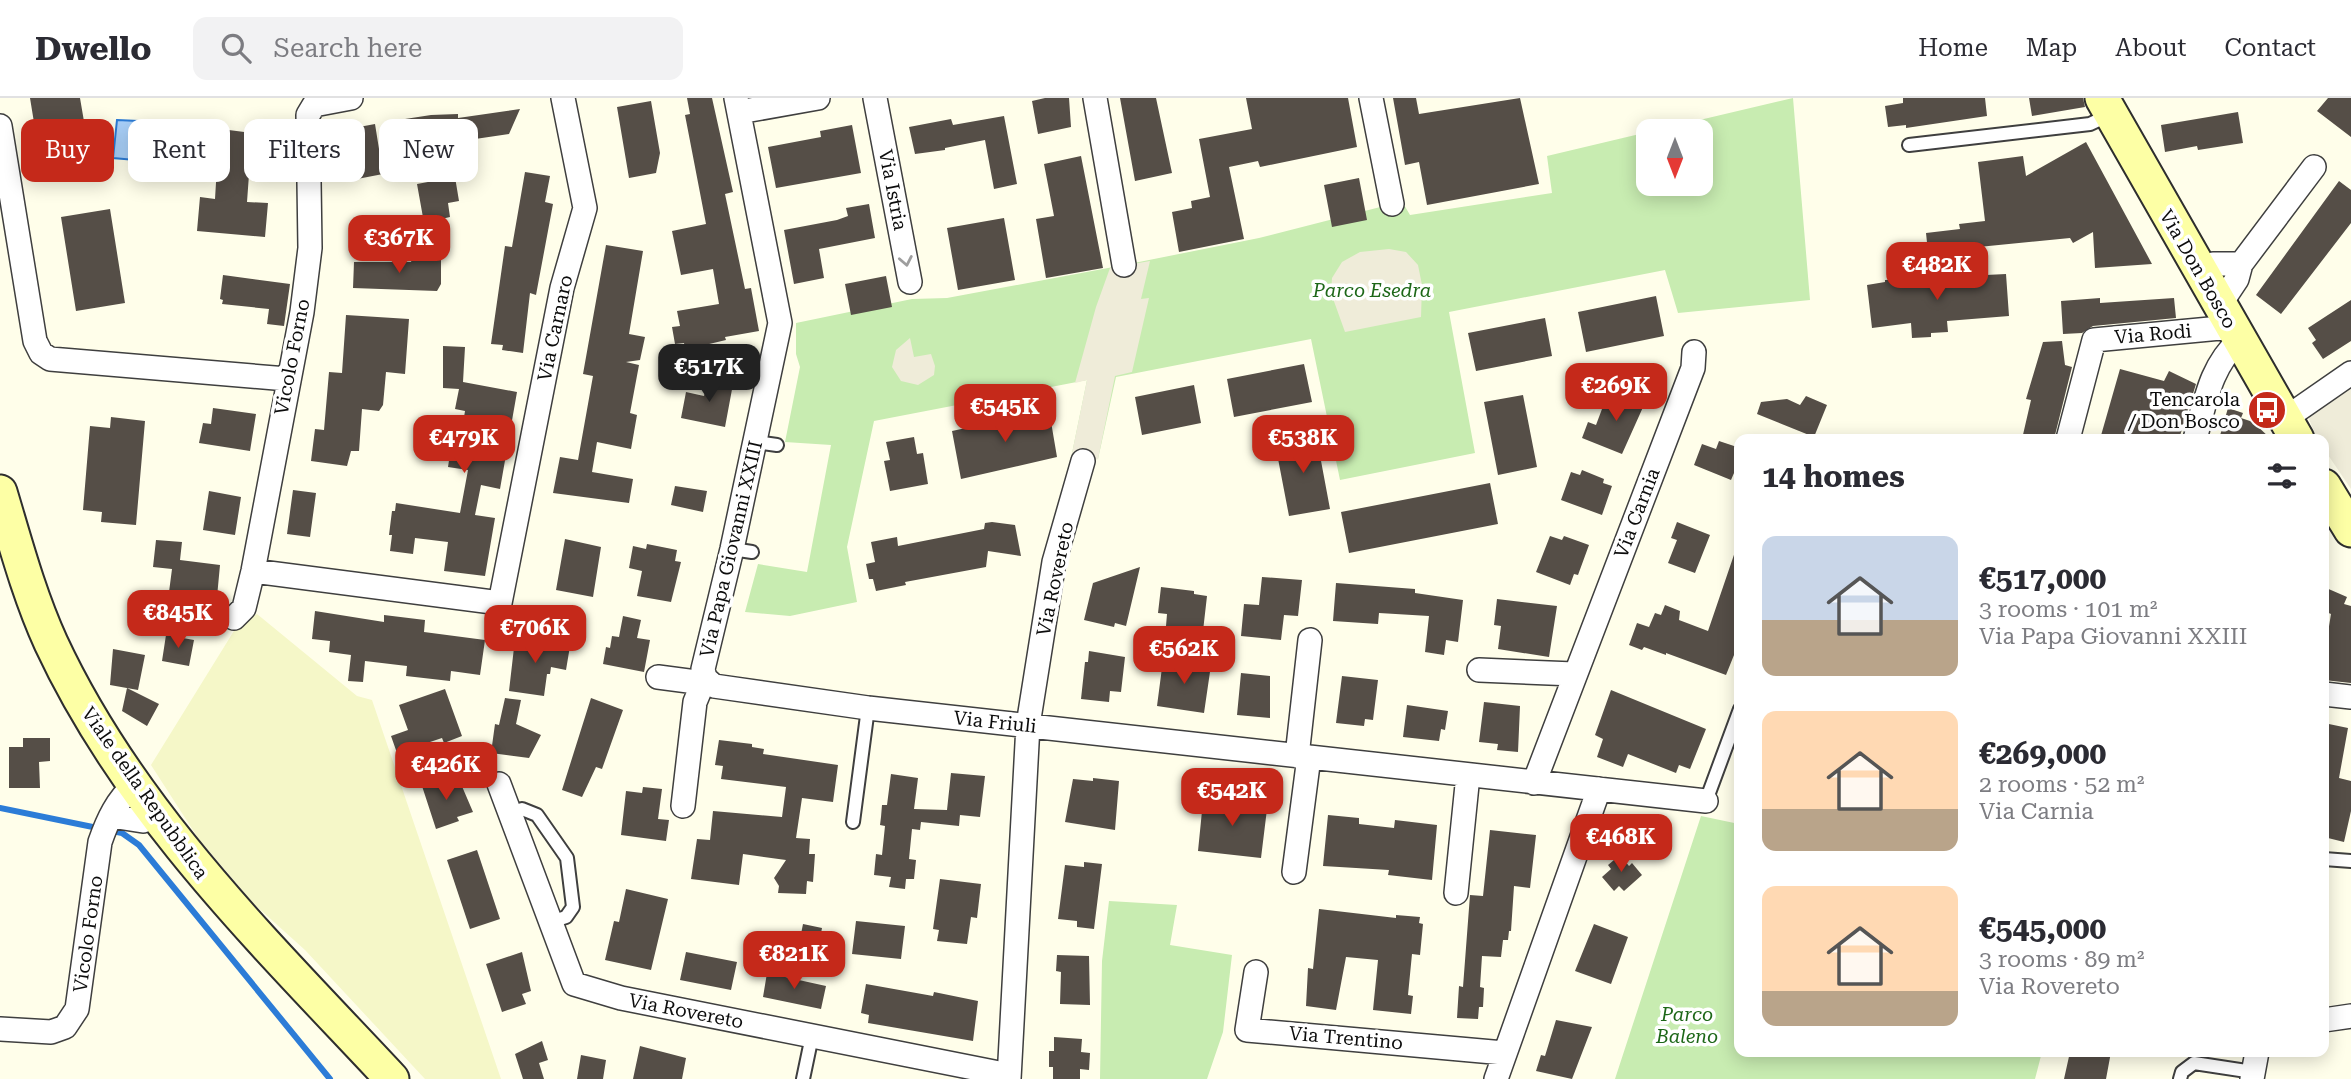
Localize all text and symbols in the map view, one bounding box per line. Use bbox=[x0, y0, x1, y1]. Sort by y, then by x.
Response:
search box bbox=[193, 17, 683, 80]
text: Dwello bbox=[35, 29, 151, 68]
icon: search bbox=[217, 29, 255, 67]
text: Search here bbox=[273, 33, 422, 63]
text: Home bbox=[1918, 34, 1988, 62]
text: Map bbox=[2026, 34, 2077, 62]
text: About bbox=[2115, 34, 2186, 62]
text: Contact bbox=[2224, 34, 2316, 62]
chip: Buy bbox=[21, 119, 114, 182]
chip: Rent bbox=[128, 119, 230, 182]
chip: Filters bbox=[244, 119, 365, 182]
chip: New bbox=[379, 119, 478, 182]
north arrow bbox=[1636, 119, 1713, 196]
map controls bbox=[1636, 119, 1713, 196]
street label: Via Istria bbox=[874, 148, 912, 233]
street label: Via Don Bosco bbox=[2155, 205, 2241, 333]
pin: €367K bbox=[350, 216, 448, 275]
text: €367K bbox=[364, 224, 434, 251]
pin: €482K bbox=[1888, 242, 1986, 302]
text: €482K bbox=[1902, 251, 1972, 278]
one-way arrow bbox=[898, 255, 913, 267]
street label: Via Carnaro bbox=[533, 273, 577, 383]
park label: Parco Esedra bbox=[1312, 279, 1431, 302]
street label: Vicolo Forno bbox=[269, 297, 315, 417]
street label: Via Rodi bbox=[2114, 319, 2192, 349]
pin: €517K bbox=[660, 344, 758, 404]
text: €517K bbox=[674, 353, 744, 380]
pin: €269K bbox=[1567, 364, 1665, 423]
text: €269K bbox=[1581, 372, 1651, 399]
pin: €545K bbox=[956, 384, 1054, 444]
place label: Tencarola / Don Bosco bbox=[2127, 388, 2241, 433]
bus stop icon: Tencarola / Don Bosco bbox=[2246, 389, 2288, 431]
text: €545K bbox=[970, 393, 1040, 420]
pin: €479K bbox=[415, 416, 513, 475]
pin: €538K bbox=[1254, 416, 1352, 475]
text: €479K bbox=[429, 424, 499, 451]
text: €538K bbox=[1268, 424, 1338, 451]
street label: Via Papa Giovanni XXIII bbox=[695, 438, 767, 660]
icon: filters bbox=[2263, 457, 2301, 495]
text: 14 homes bbox=[1762, 459, 1905, 494]
street label: Via Carnia bbox=[1609, 464, 1665, 561]
street label: Via Rovereto bbox=[1032, 520, 1078, 638]
text: €517,000 bbox=[1979, 561, 2106, 596]
icon: home bbox=[1818, 564, 1902, 648]
pin: €845K bbox=[129, 590, 227, 650]
text: 3 rooms · 101 m² bbox=[1979, 596, 2157, 623]
text: €845K bbox=[143, 599, 213, 626]
pin: €706K bbox=[486, 606, 584, 665]
text: €706K bbox=[500, 614, 570, 641]
text: Via Papa Giovanni XXIII bbox=[1979, 623, 2247, 650]
pin: €562K bbox=[1135, 626, 1233, 686]
text: €562K bbox=[1149, 635, 1219, 662]
street label: Viale della Repubblica bbox=[77, 702, 214, 884]
street label: Via Friuli bbox=[952, 706, 1038, 738]
text: €269,000 bbox=[1979, 736, 2106, 771]
icon: home bbox=[1818, 739, 1902, 823]
pin: €426K bbox=[397, 742, 495, 802]
text: €426K bbox=[411, 751, 481, 778]
pin: €542K bbox=[1183, 768, 1281, 828]
text: 2 rooms · 52 m² bbox=[1979, 771, 2145, 798]
text: €542K bbox=[1197, 777, 1267, 804]
text: Via Carnia bbox=[1979, 798, 2094, 825]
pin: €468K bbox=[1572, 814, 1670, 874]
text: €468K bbox=[1586, 823, 1656, 850]
street label: Vicolo Forno bbox=[68, 874, 108, 994]
text: €545,000 bbox=[1979, 911, 2106, 946]
icon: home bbox=[1818, 914, 1902, 998]
pin: €821K bbox=[745, 932, 843, 991]
text: €821K bbox=[759, 940, 829, 967]
text: 3 rooms · 89 m² bbox=[1979, 946, 2145, 973]
text: Via Rovereto bbox=[1979, 973, 2120, 1000]
street label: Via Rovereto bbox=[627, 989, 745, 1033]
park label: Parco Baleno bbox=[1655, 1003, 1718, 1048]
street label: Via Trentino bbox=[1288, 1022, 1404, 1054]

